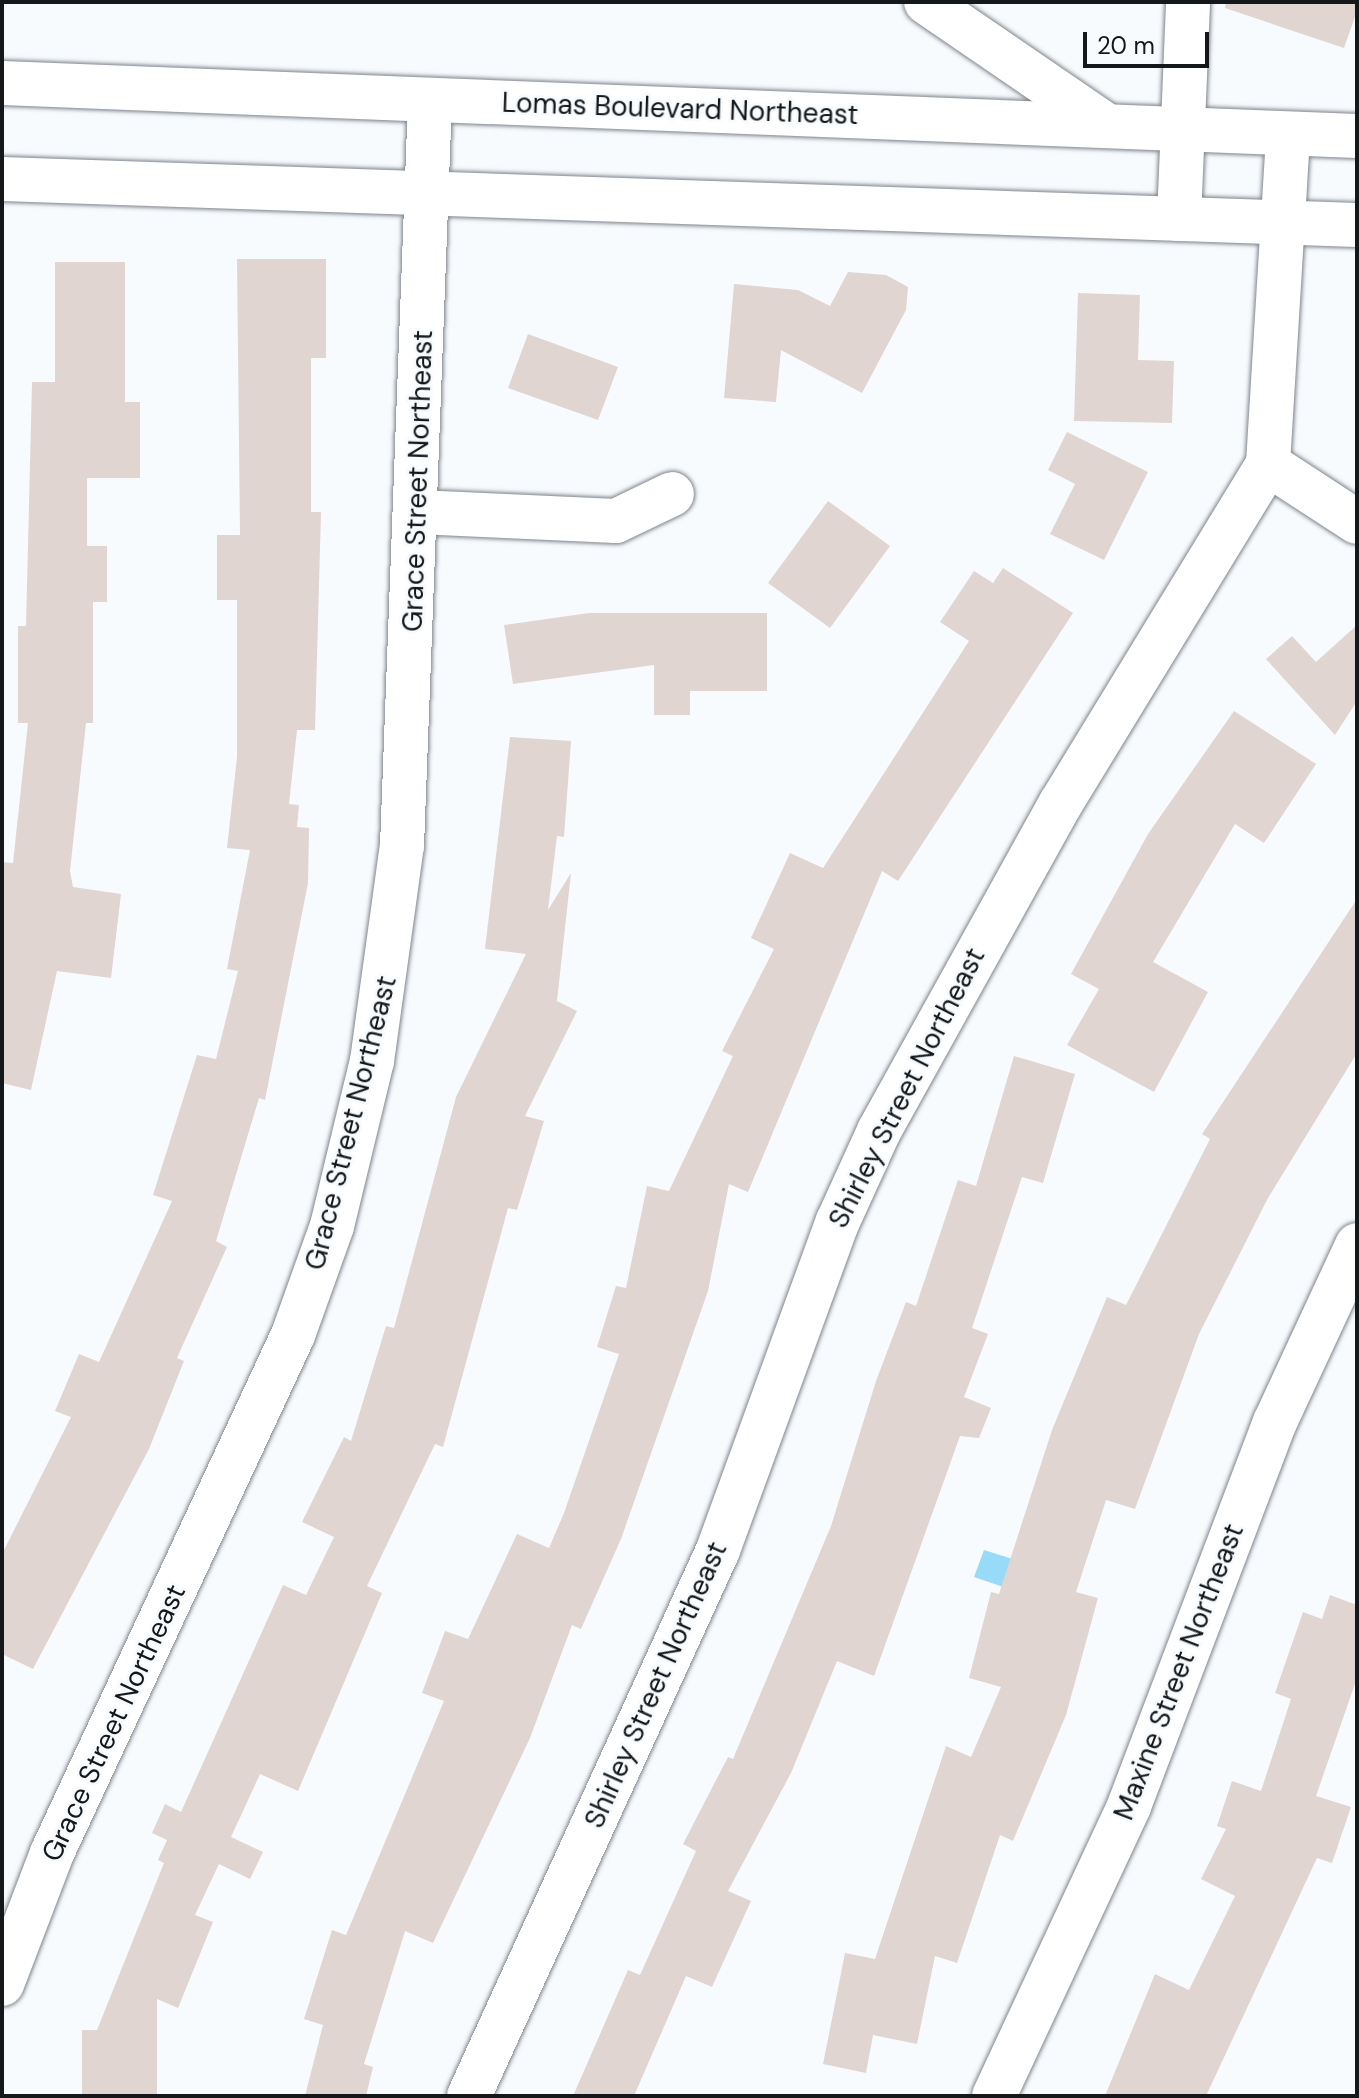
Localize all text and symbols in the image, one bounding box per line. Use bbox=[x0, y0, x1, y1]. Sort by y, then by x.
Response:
scale bar bbox=[1087, 16, 1213, 66]
text: 20 m bbox=[1097, 30, 1155, 61]
street label: Lomas Boulevard Northeast bbox=[501, 86, 859, 132]
street label: Grace Street Northeast bbox=[396, 330, 440, 632]
street label: Shirley Street Northeast bbox=[822, 942, 992, 1234]
street label: Grace Street Northeast bbox=[298, 972, 404, 1274]
street label: Maxine Street Northeast bbox=[1107, 1519, 1251, 1825]
street label: Shirley Street Northeast bbox=[578, 1537, 734, 1833]
street label: Grace Street Northeast bbox=[35, 1579, 193, 1867]

